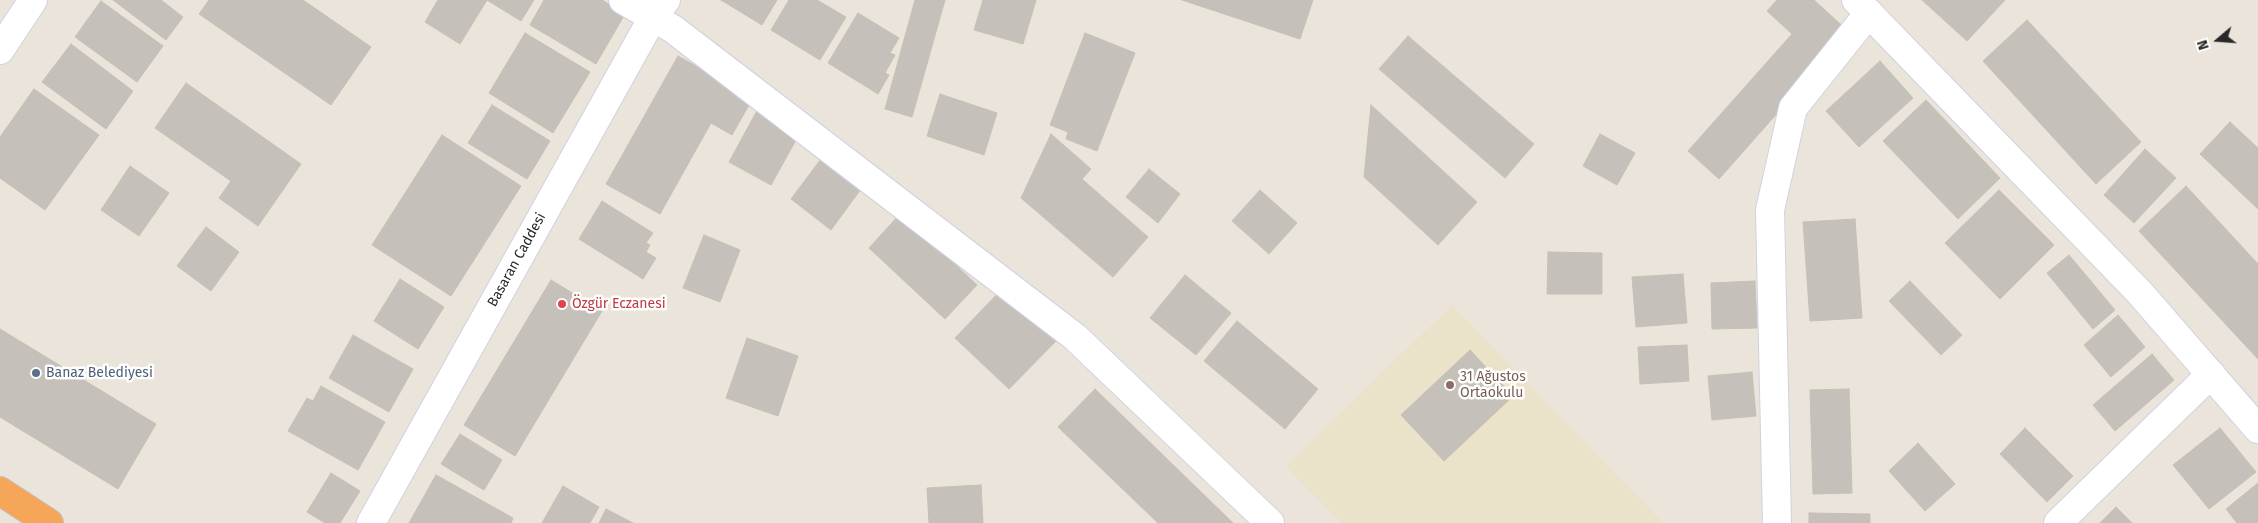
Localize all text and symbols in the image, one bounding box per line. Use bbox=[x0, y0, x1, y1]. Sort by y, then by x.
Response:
north arrow bbox=[2193, 15, 2243, 65]
text: N bbox=[2194, 38, 2213, 52]
street label: Basaran Caddesi bbox=[484, 210, 550, 310]
place label: Özgür Eczanesi bbox=[572, 296, 666, 312]
marker: Özgür Eczanesi bbox=[556, 298, 568, 310]
place label: Banaz Belediyesi bbox=[46, 365, 153, 381]
marker: Banaz Belediyesi bbox=[30, 367, 42, 379]
place label: 31 Ağustos Ortaokulu bbox=[1460, 369, 1526, 402]
marker: 31 Ağustos Ortaokulu bbox=[1444, 379, 1456, 391]

